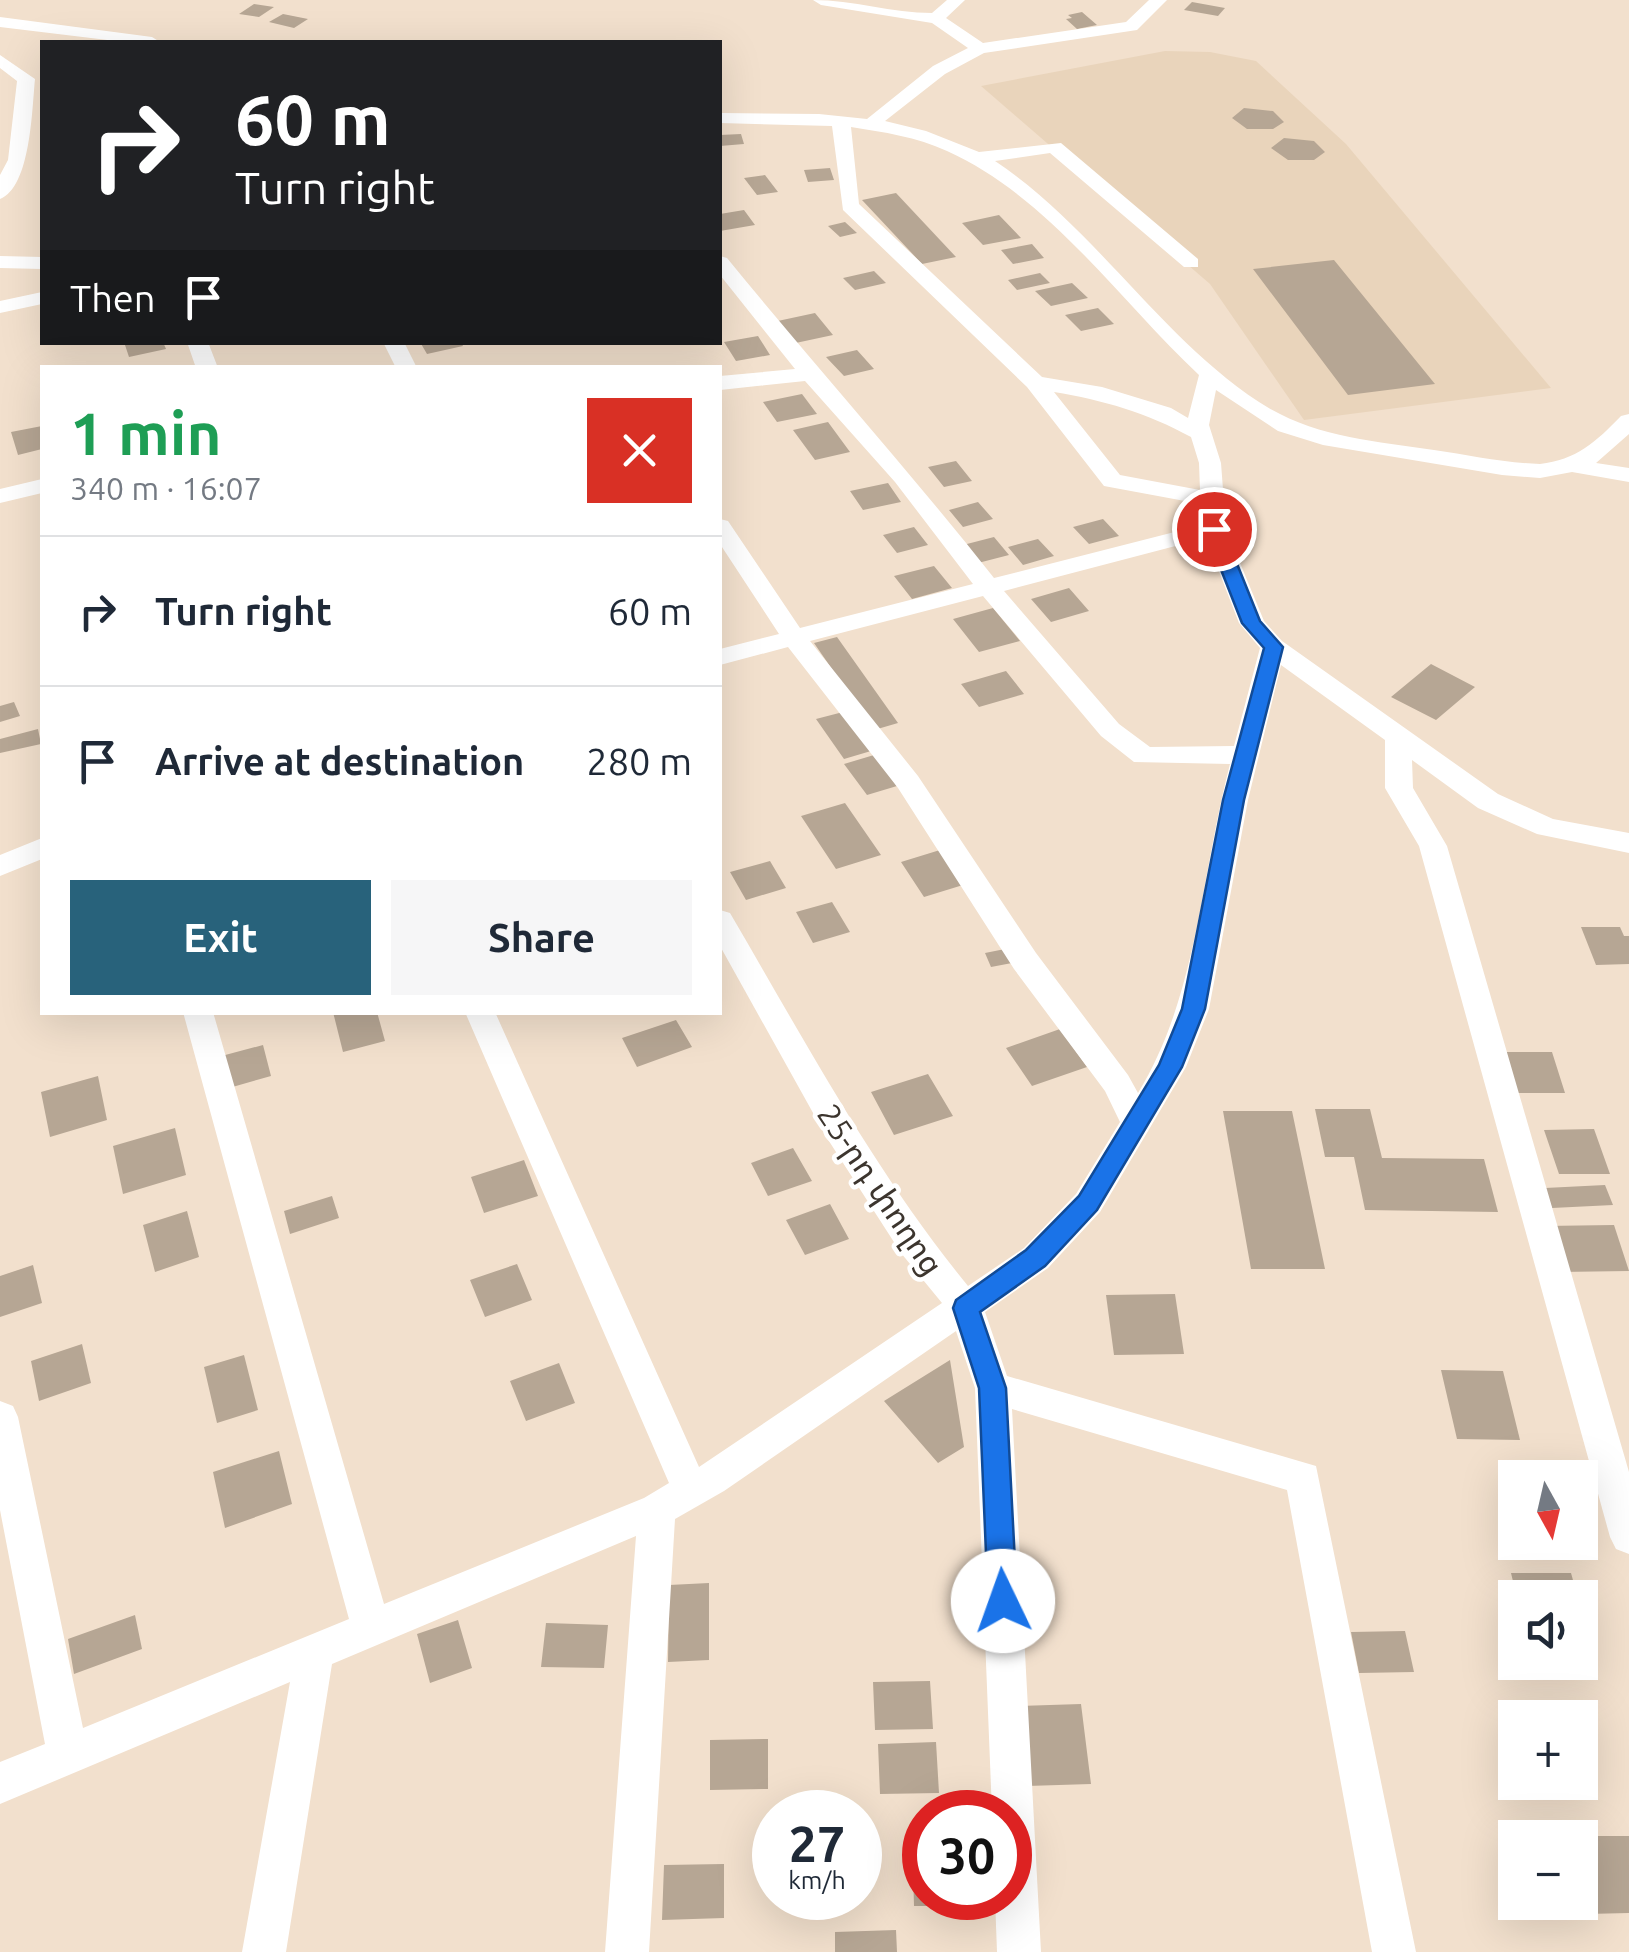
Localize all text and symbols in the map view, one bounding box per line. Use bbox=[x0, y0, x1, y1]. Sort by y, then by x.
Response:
icon: right bbox=[70, 80, 200, 210]
text: 60 m bbox=[235, 80, 391, 158]
text: Turn right bbox=[235, 162, 435, 213]
icon: arrive bbox=[176, 270, 231, 325]
text: Then bbox=[70, 277, 156, 319]
button: close bbox=[587, 398, 692, 503]
text: 1 min bbox=[70, 399, 222, 466]
text: 340 m · 16:07 bbox=[70, 470, 262, 506]
pin bbox=[1172, 487, 1257, 572]
icon: arrive bbox=[1187, 502, 1242, 557]
icon: right bbox=[70, 584, 125, 639]
text: Turn right bbox=[155, 590, 332, 632]
text: 60 m bbox=[608, 590, 692, 632]
icon: arrive bbox=[70, 734, 125, 789]
text: Arrive at destination bbox=[155, 740, 524, 782]
text: 280 m bbox=[586, 740, 692, 782]
button: Exit bbox=[70, 880, 371, 995]
button: Share bbox=[391, 880, 692, 995]
street label: 25-րդ փողոց bbox=[809, 1097, 951, 1282]
north arrow bbox=[1498, 1460, 1598, 1560]
map controls bbox=[1498, 1460, 1598, 1920]
position arrow bbox=[951, 1549, 1055, 1653]
button: sound bbox=[1498, 1580, 1598, 1680]
button: + bbox=[1498, 1700, 1598, 1800]
speed limit sign: 30 bbox=[902, 1790, 1032, 1920]
text: 27 bbox=[789, 1815, 845, 1871]
button: − bbox=[1498, 1820, 1598, 1920]
text: km/h bbox=[788, 1866, 846, 1894]

